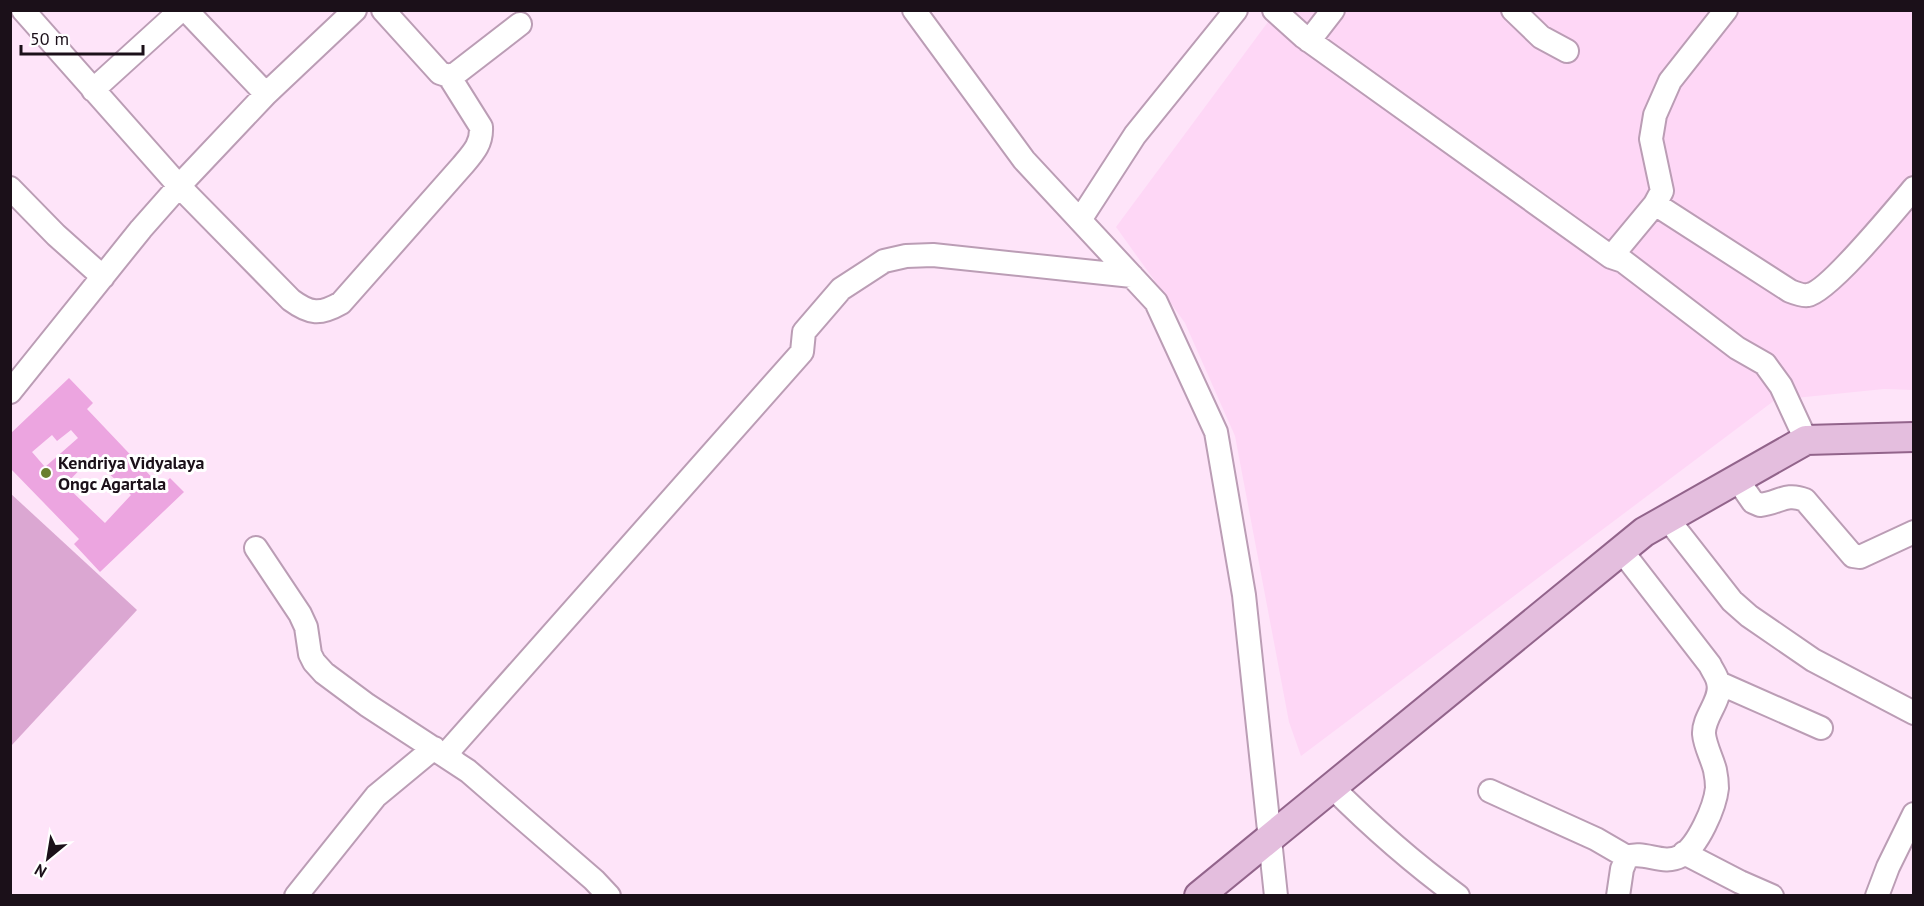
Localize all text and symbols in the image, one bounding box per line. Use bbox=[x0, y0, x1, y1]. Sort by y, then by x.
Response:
scale bar bbox=[21, 18, 142, 56]
text: 50 m bbox=[30, 27, 69, 50]
place label: Kendriya Vidyalaya Ongc Agartala bbox=[58, 451, 204, 495]
marker: Kendriya Vidyalaya Ongc Agartala bbox=[39, 466, 53, 480]
north arrow bbox=[18, 828, 78, 888]
text: N bbox=[31, 860, 50, 882]

